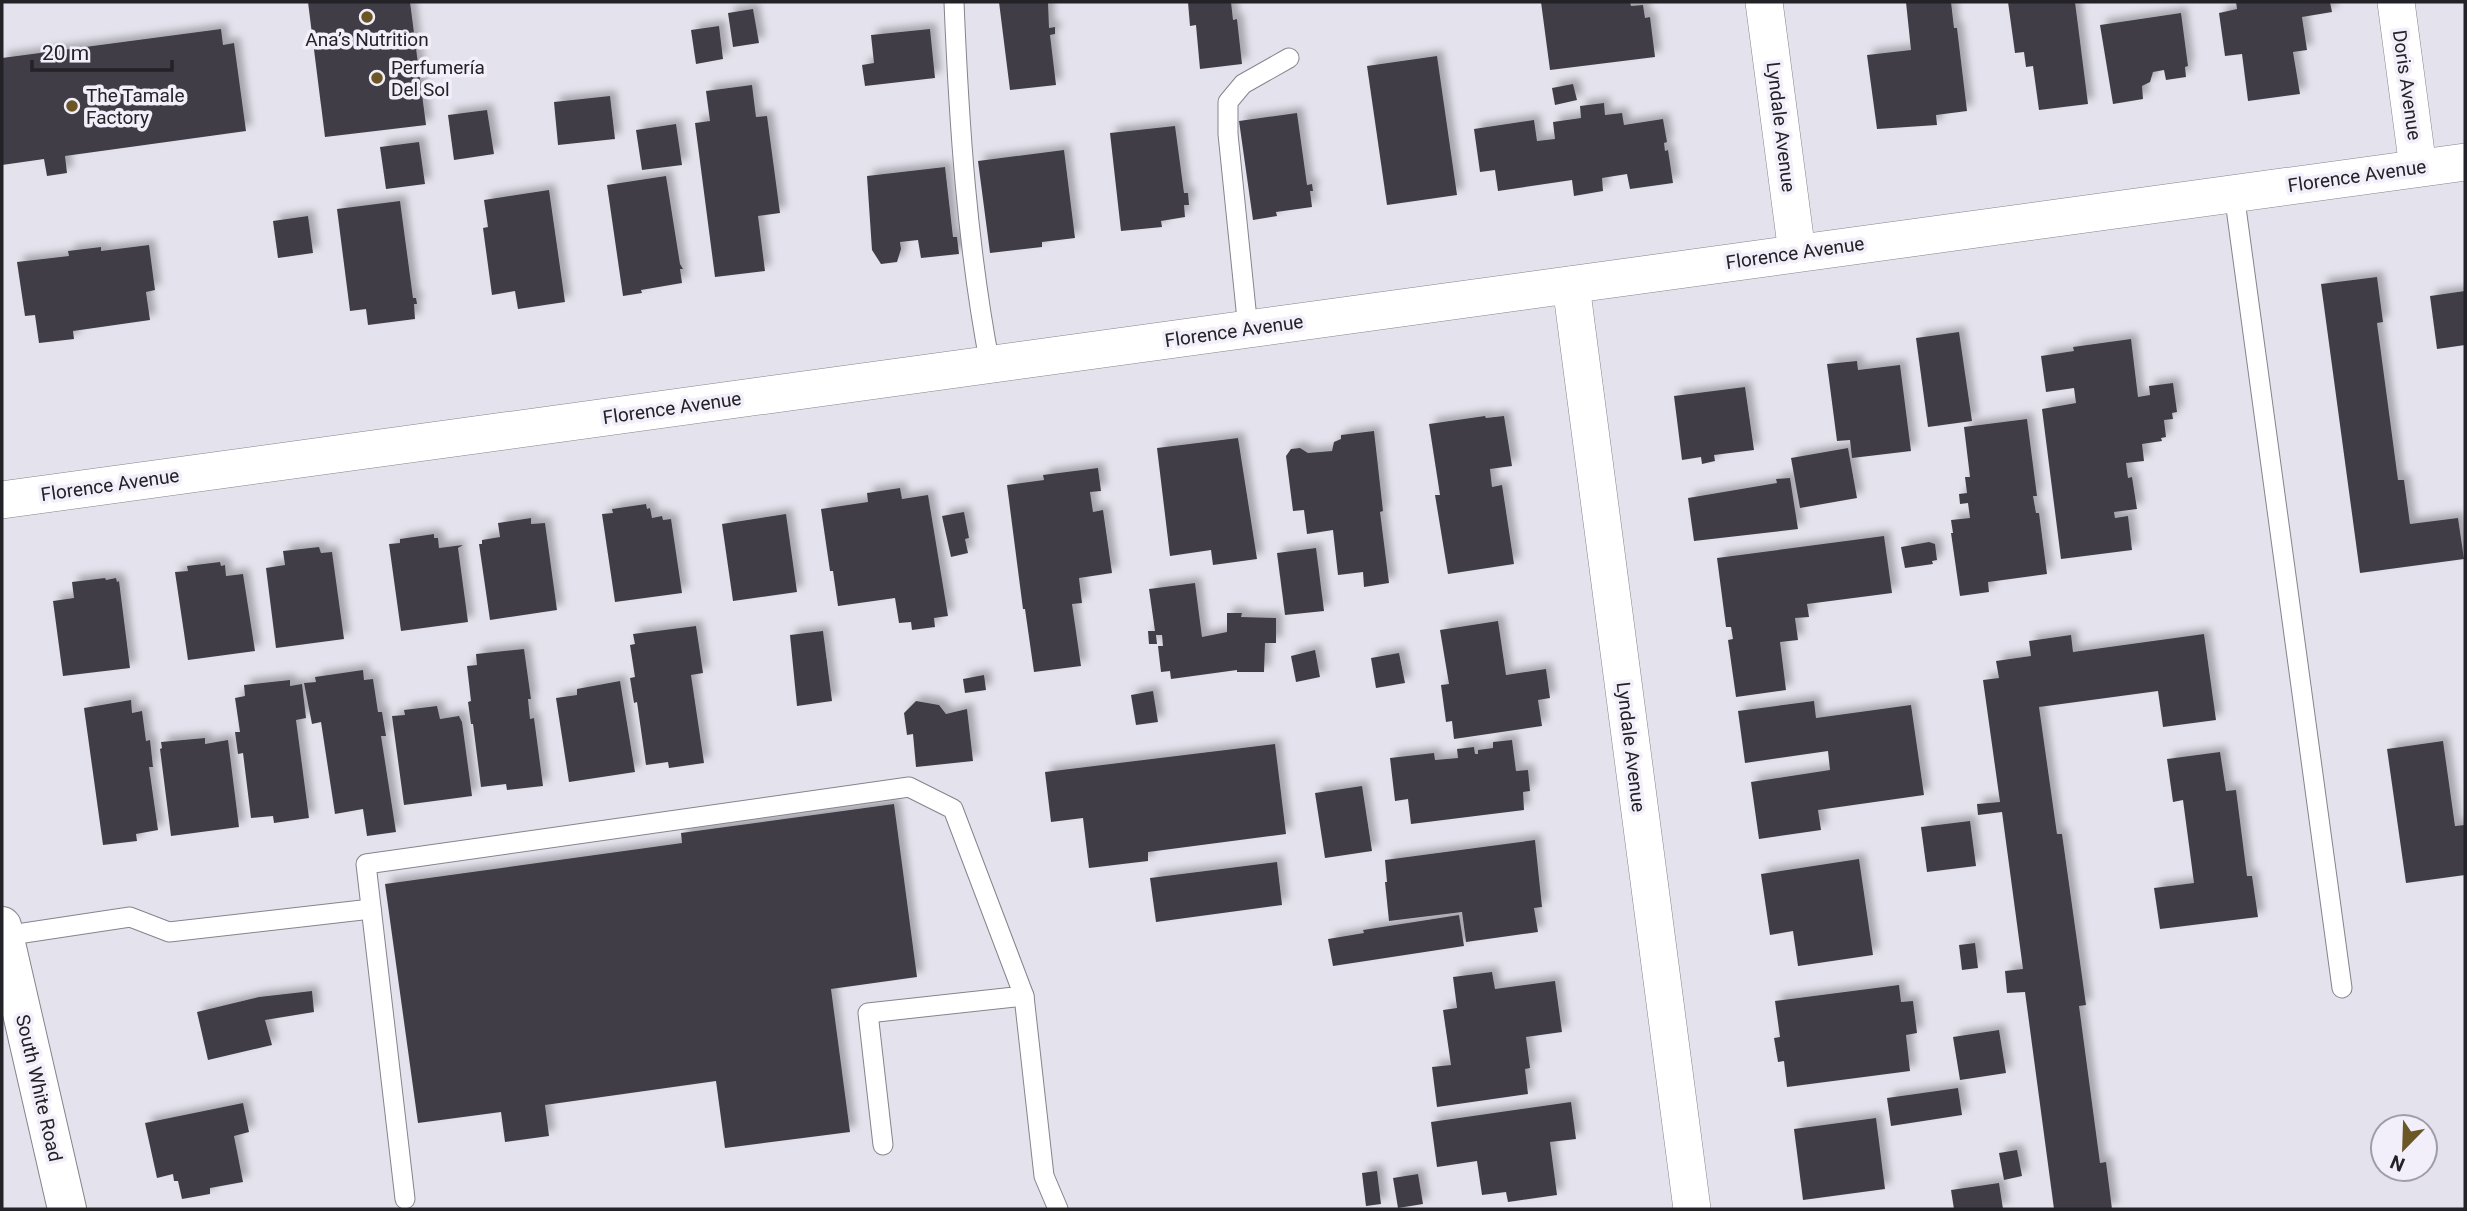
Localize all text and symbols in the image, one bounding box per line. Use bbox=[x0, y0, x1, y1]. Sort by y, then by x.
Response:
marker: Ana’s Nutrition bbox=[359, 9, 375, 25]
scale bar bbox=[32, 28, 172, 72]
place label: Ana’s Nutrition bbox=[305, 28, 429, 51]
street label: Doris Avenue bbox=[2388, 28, 2426, 142]
text: 20 m bbox=[42, 41, 89, 65]
place label: Perfumería Del Sol bbox=[391, 56, 485, 101]
street label: Lyndale Avenue bbox=[1762, 61, 1800, 193]
marker: Perfumería Del Sol bbox=[369, 70, 385, 86]
place label: The Tamale Factory bbox=[86, 84, 185, 129]
marker: The Tamale Factory bbox=[64, 98, 80, 114]
street label: Florence Avenue bbox=[2286, 155, 2428, 197]
street label: Florence Avenue bbox=[1724, 232, 1866, 274]
street label: Florence Avenue bbox=[1163, 310, 1305, 352]
street label: Florence Avenue bbox=[601, 387, 743, 429]
street label: Florence Avenue bbox=[39, 464, 181, 506]
street label: Lyndale Avenue bbox=[1612, 681, 1650, 813]
street label: South White Road bbox=[11, 1012, 67, 1164]
north arrow bbox=[2369, 1113, 2439, 1183]
text: N bbox=[2387, 1150, 2408, 1176]

